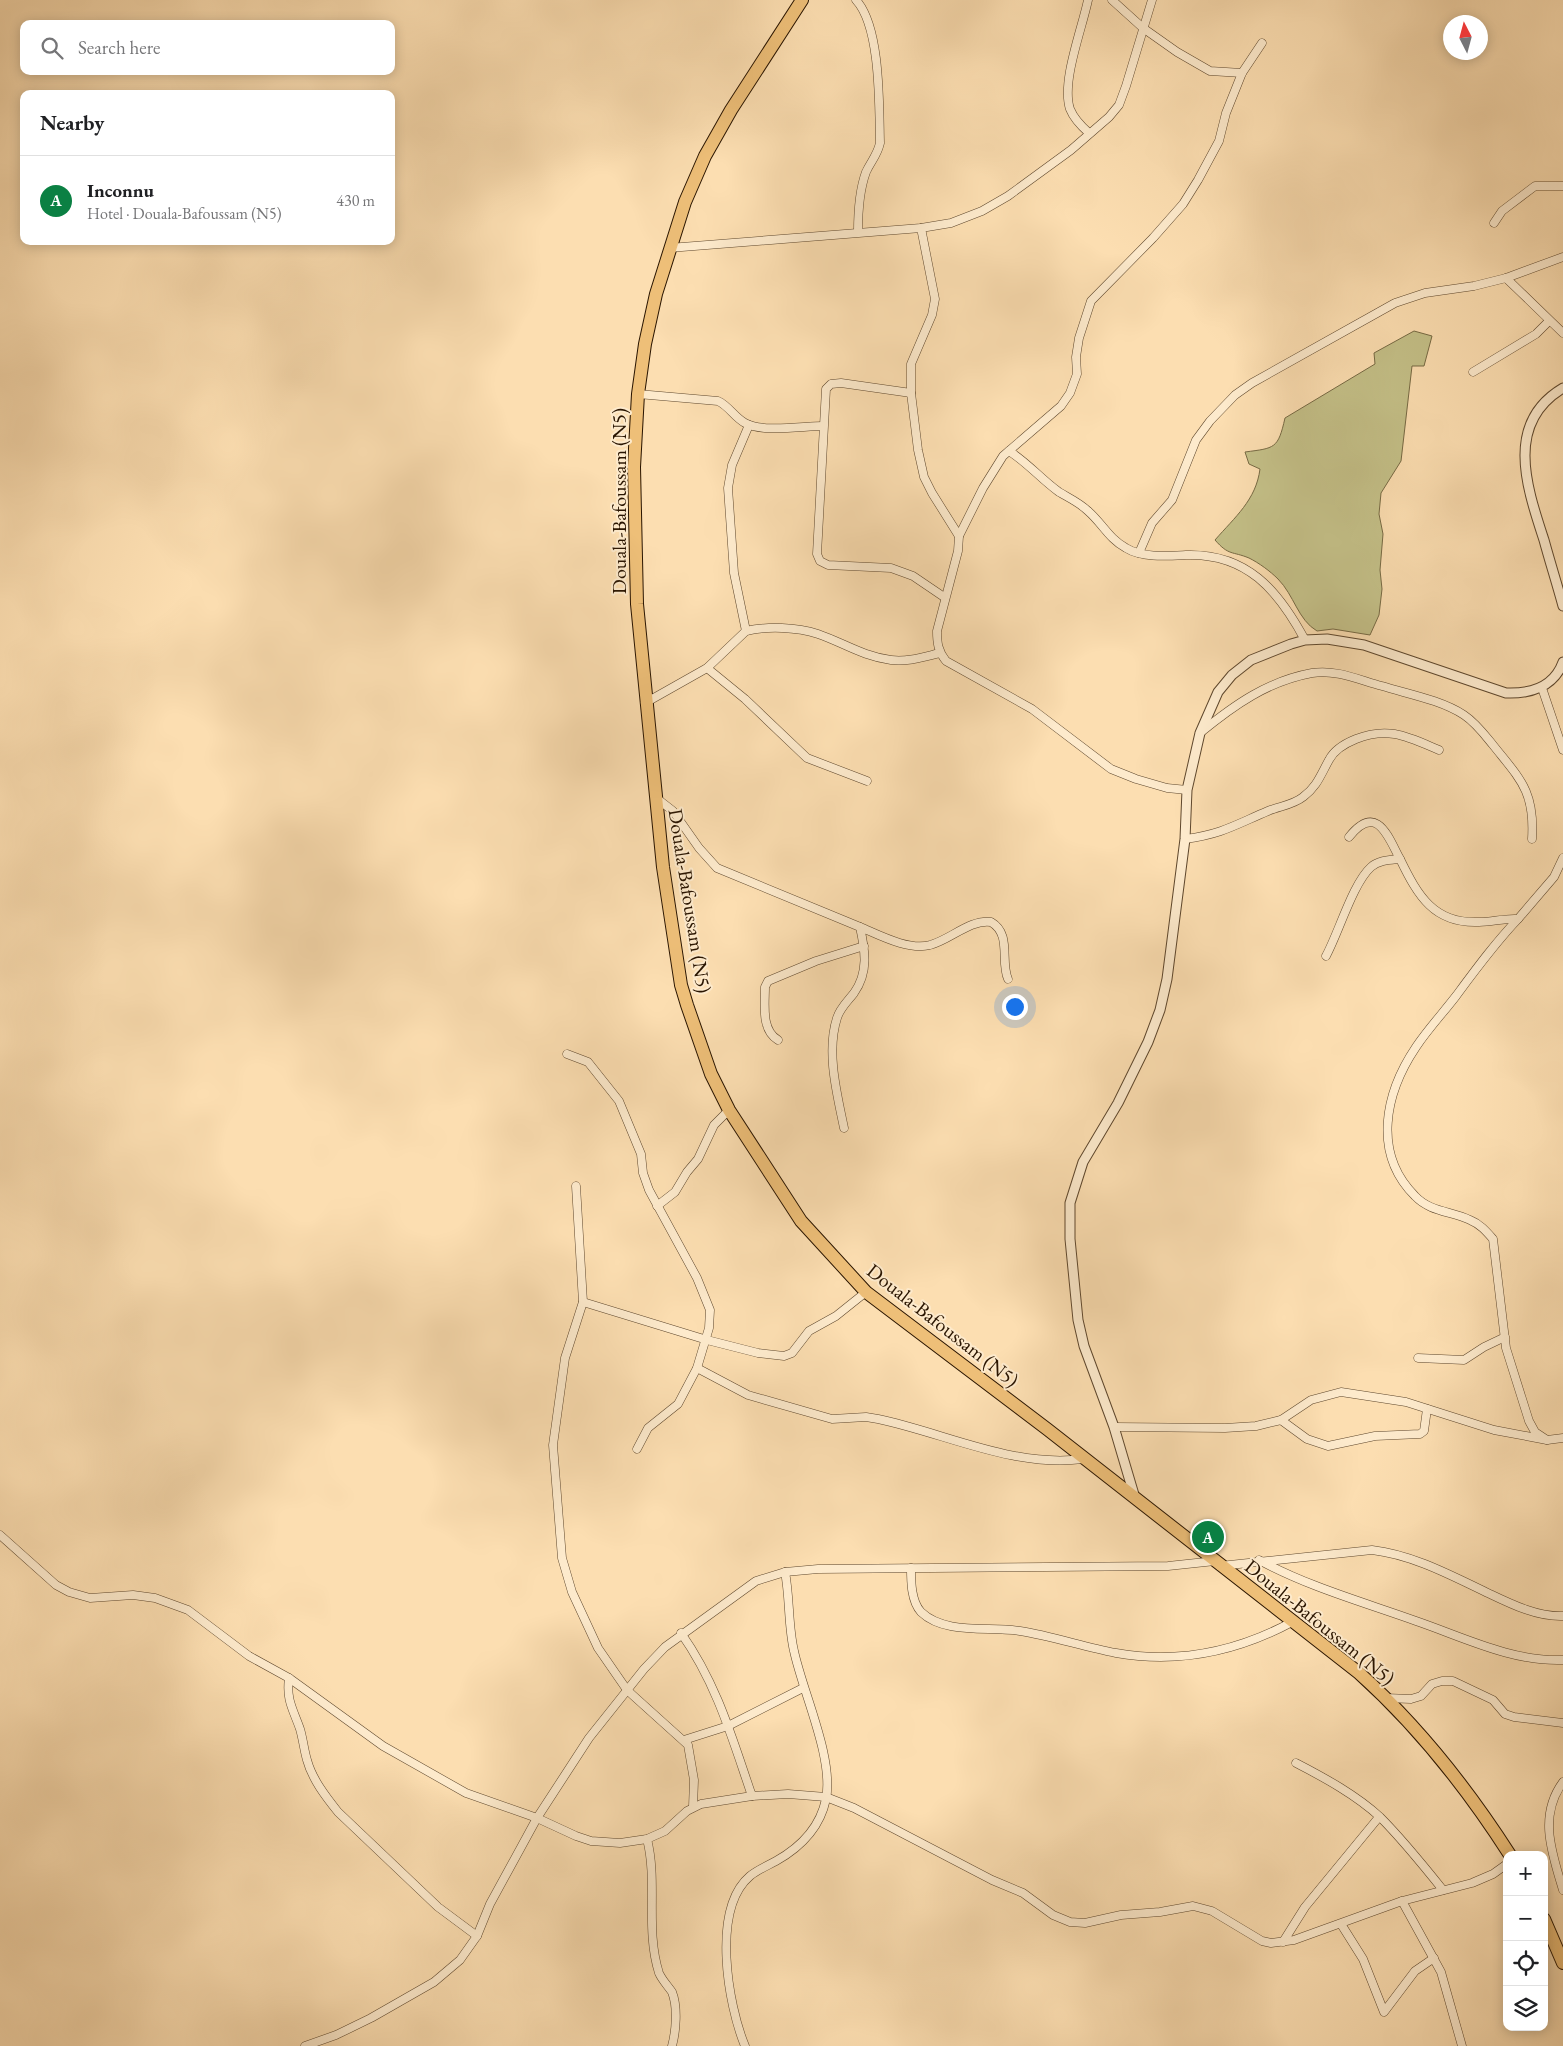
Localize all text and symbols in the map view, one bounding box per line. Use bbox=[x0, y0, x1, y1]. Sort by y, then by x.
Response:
north arrow bbox=[1443, 15, 1488, 60]
search box bbox=[20, 20, 395, 75]
icon: search bbox=[38, 34, 66, 62]
text: Search here bbox=[78, 35, 160, 60]
text: Nearby bbox=[40, 109, 104, 136]
text: Inconnu bbox=[87, 178, 154, 203]
text: A bbox=[50, 190, 62, 211]
text: 430 m bbox=[336, 190, 375, 211]
text: Hotel · Douala-Bafoussam (N5) bbox=[87, 203, 282, 224]
street label: Douala-Bafoussam (N5) bbox=[606, 408, 632, 594]
street label: Douala-Bafoussam (N5) bbox=[663, 807, 717, 995]
your location bbox=[1002, 994, 1028, 1020]
street label: Douala-Bafoussam (N5) bbox=[862, 1257, 1024, 1393]
pin: A bbox=[1192, 1518, 1224, 1556]
street label: Douala-Bafoussam (N5) bbox=[1239, 1553, 1401, 1691]
map controls bbox=[1503, 1851, 1548, 2031]
button: + bbox=[1503, 1851, 1548, 1896]
button: − bbox=[1503, 1896, 1548, 1941]
button: locate bbox=[1503, 1941, 1548, 1986]
button: layers bbox=[1503, 1986, 1548, 2031]

